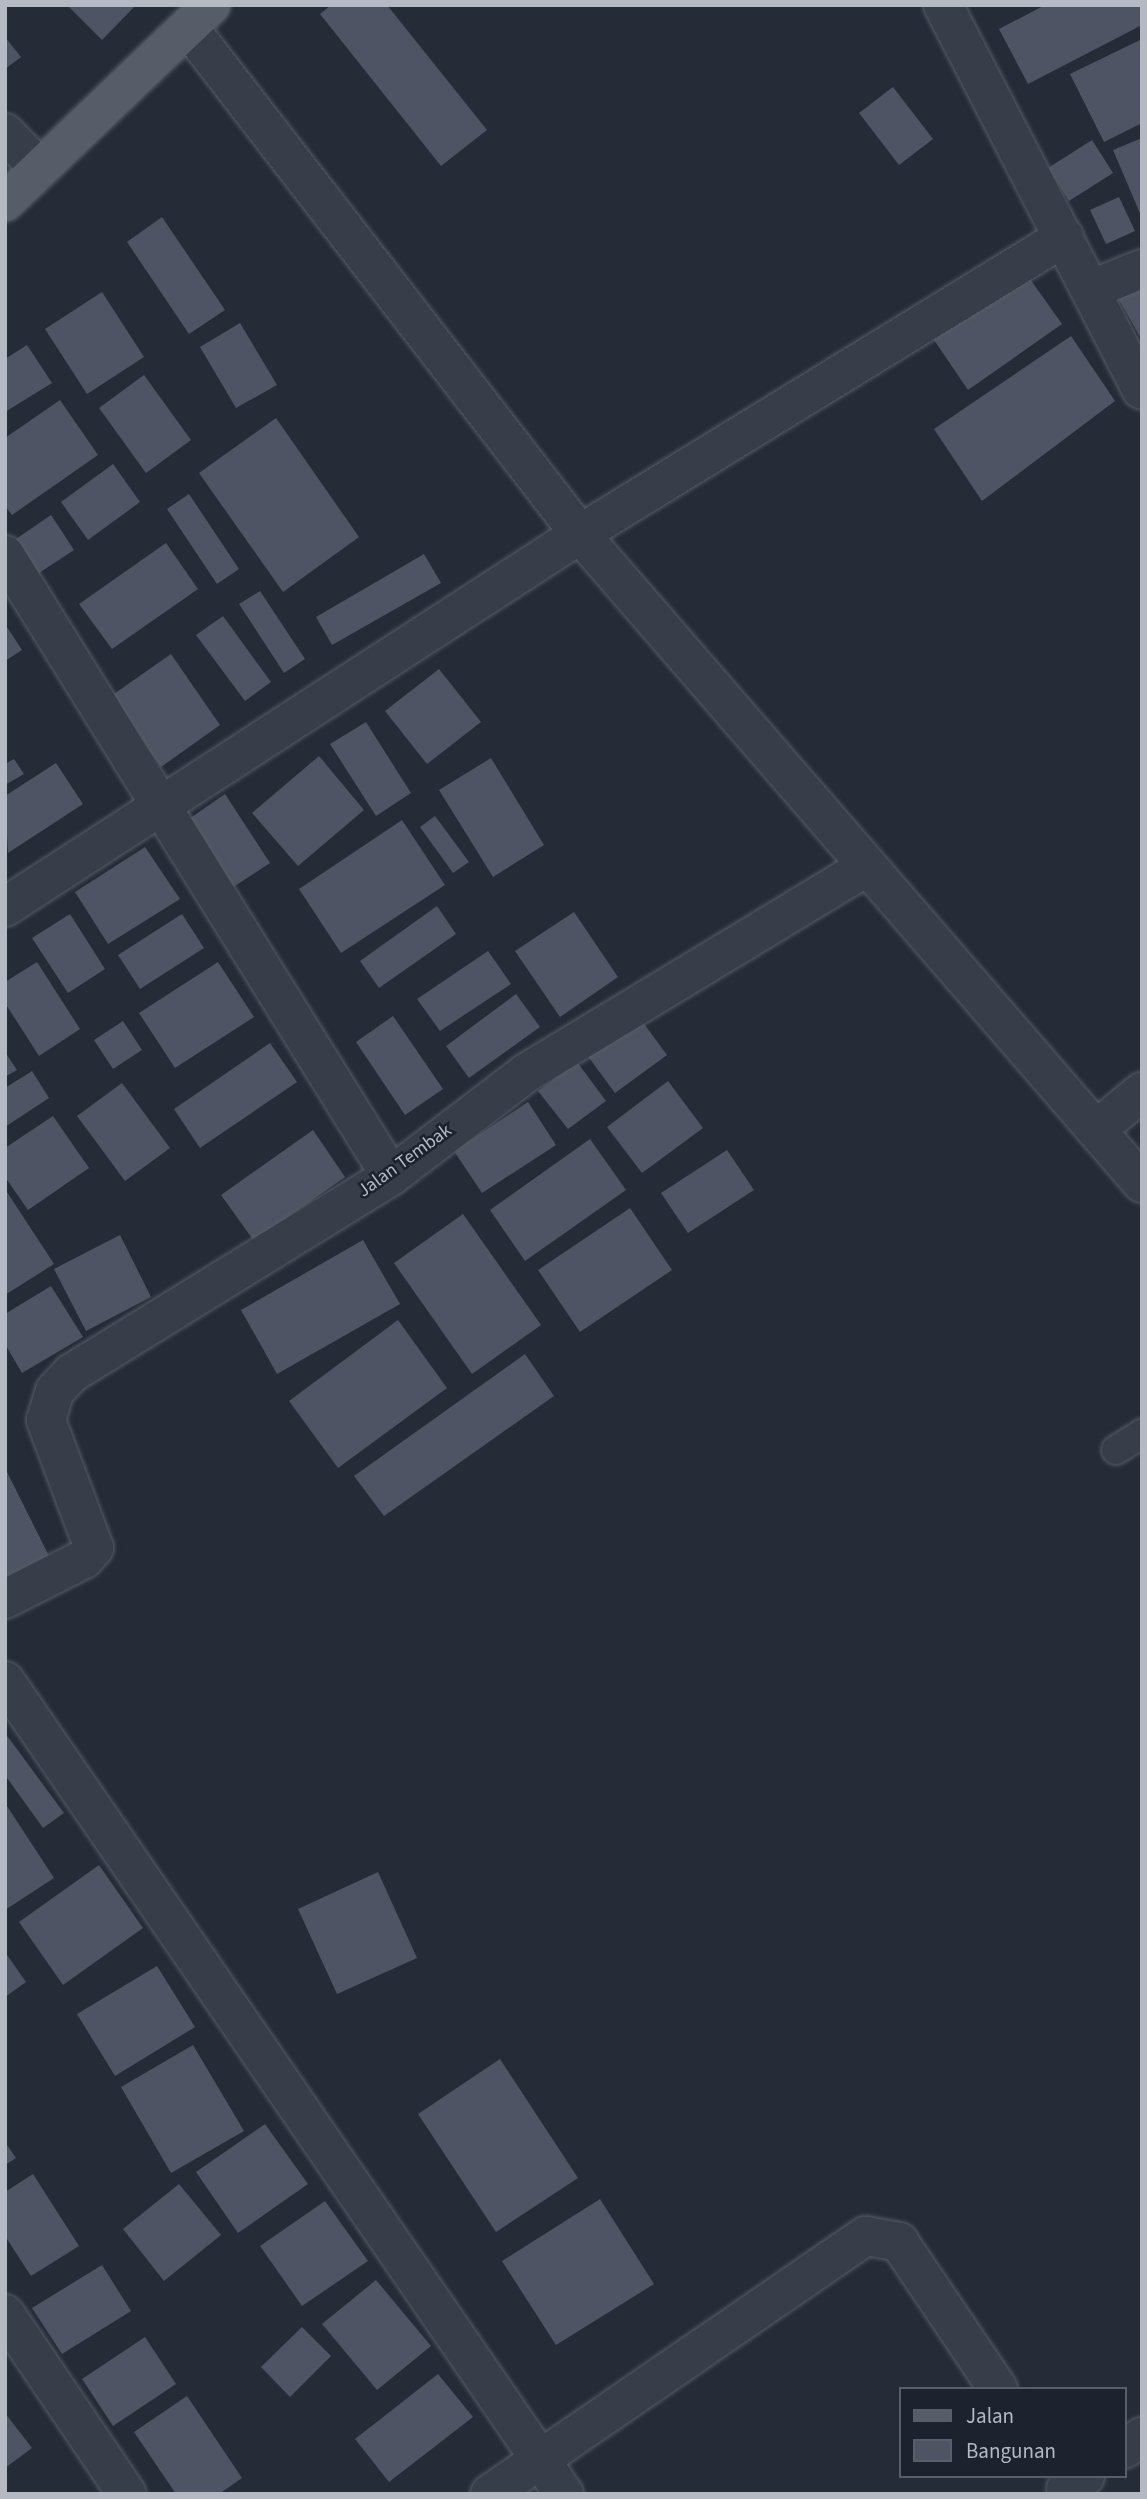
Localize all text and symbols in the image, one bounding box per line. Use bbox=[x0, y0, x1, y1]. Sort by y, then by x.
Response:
street label: Jalan Tembak bbox=[354, 1119, 456, 1203]
legend bbox=[898, 2387, 1126, 2478]
text: Jalan bbox=[966, 2401, 1014, 2431]
text: Bangunan bbox=[966, 2436, 1056, 2466]

